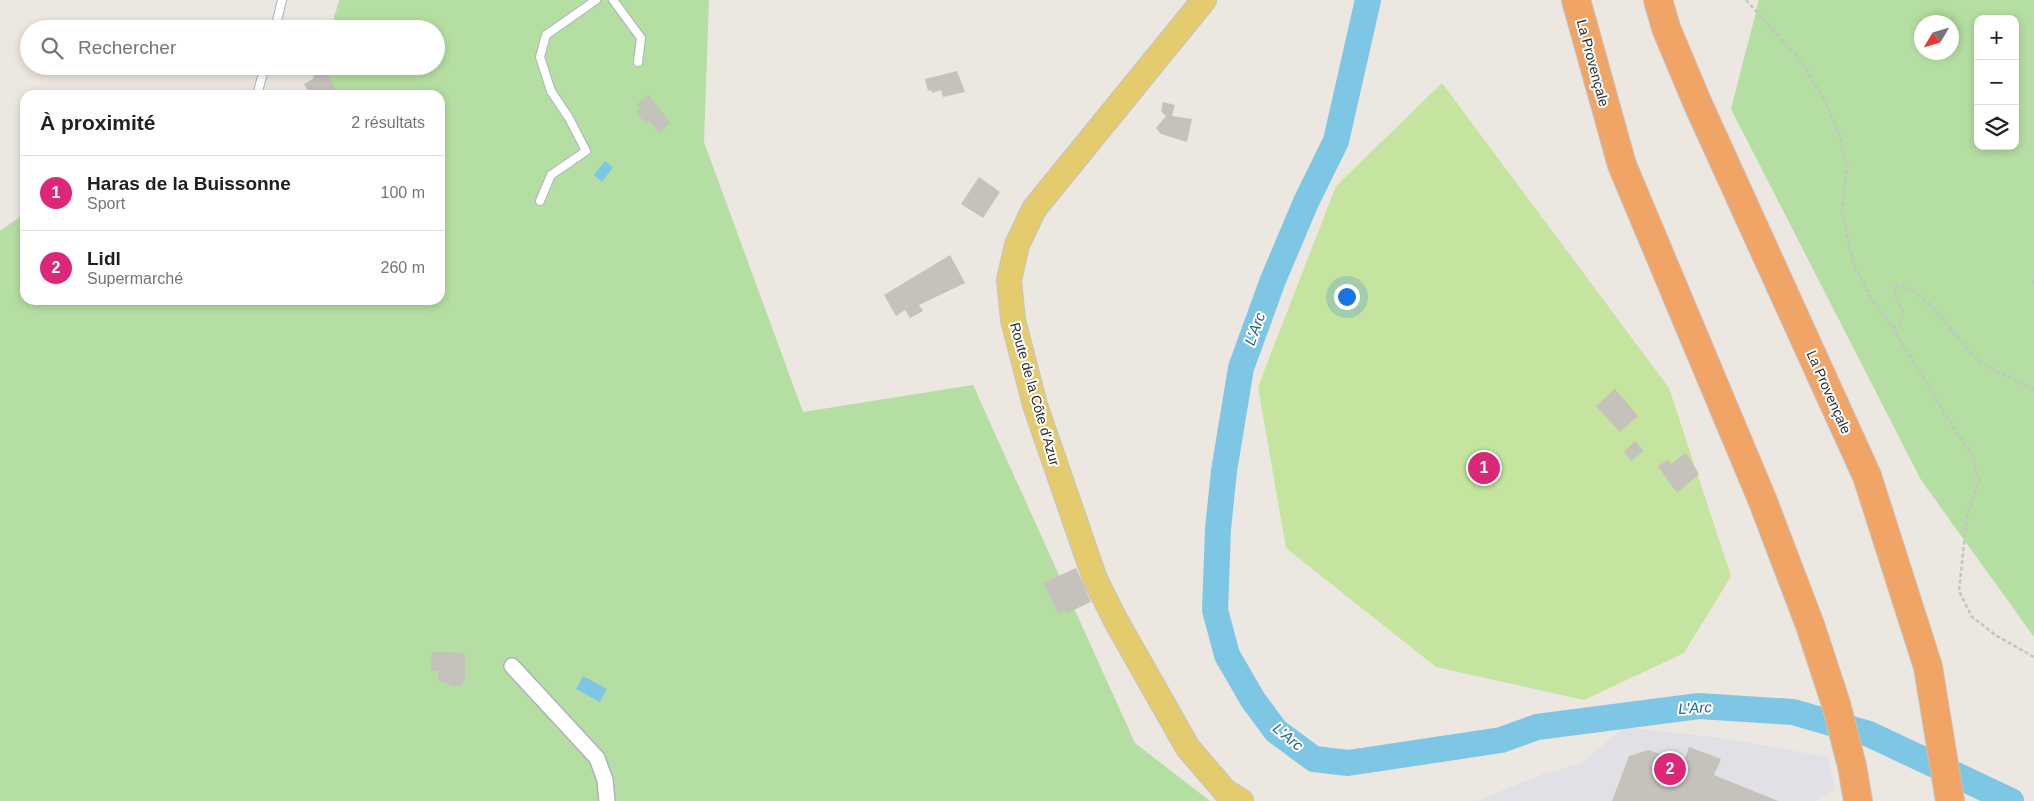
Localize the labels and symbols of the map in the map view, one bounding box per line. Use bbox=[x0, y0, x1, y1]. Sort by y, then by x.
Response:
north arrow bbox=[1914, 15, 1959, 60]
street label: La Provençale bbox=[1574, 18, 1612, 108]
your location bbox=[1334, 284, 1360, 310]
water label: L'Arc bbox=[1241, 310, 1268, 348]
street label: Route de la Côte d'Azur bbox=[1007, 321, 1063, 468]
street label: La Provençale bbox=[1803, 348, 1855, 436]
pin: 1 bbox=[1468, 449, 1500, 487]
water label: L'Arc bbox=[1678, 698, 1713, 717]
water label: L'Arc bbox=[1270, 719, 1307, 754]
pin: 2 bbox=[1654, 750, 1686, 788]

